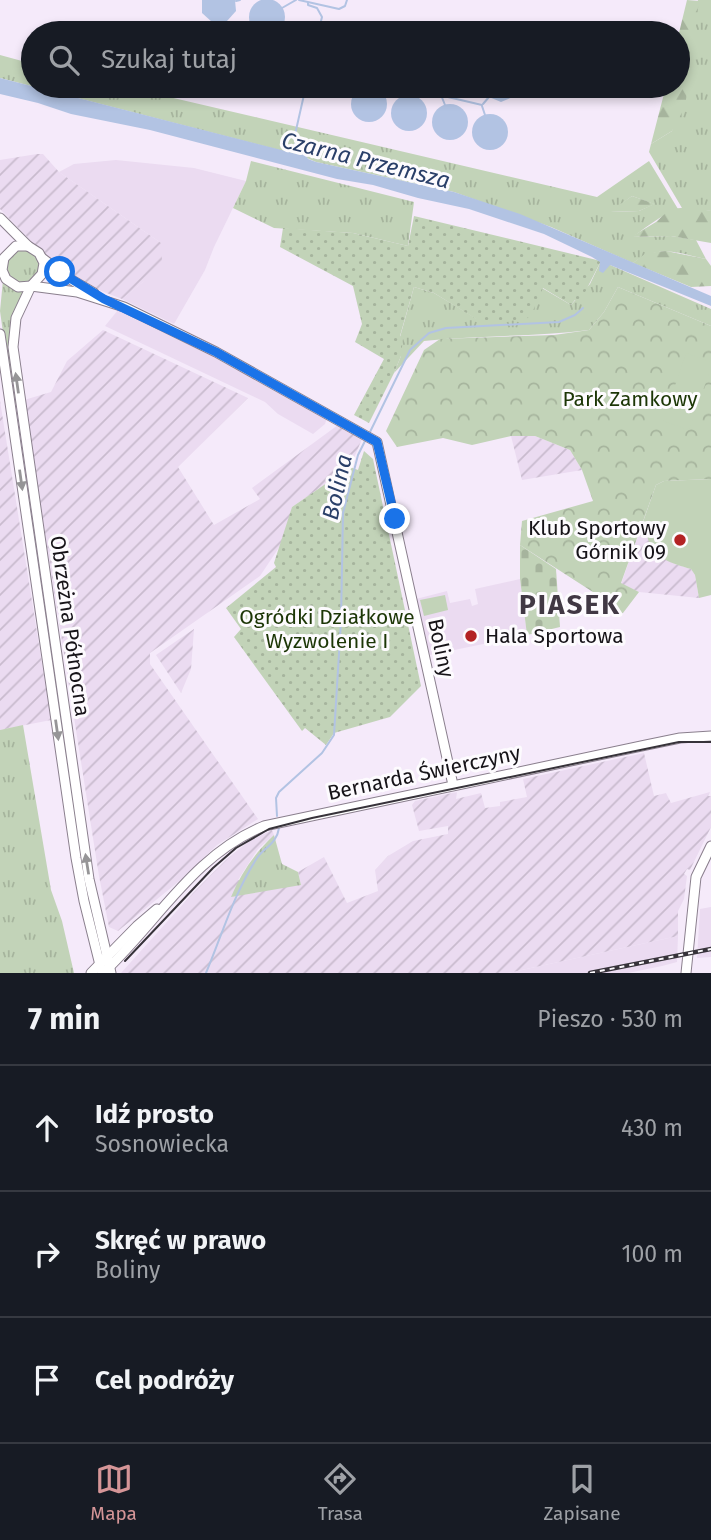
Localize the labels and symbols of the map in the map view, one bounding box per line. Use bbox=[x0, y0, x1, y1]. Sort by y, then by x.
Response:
water label: Czarna Przemsza bbox=[279, 126, 453, 194]
route start bbox=[44, 256, 75, 287]
one-way arrow bbox=[11, 372, 22, 394]
park label: Park Zamkowy bbox=[562, 386, 698, 412]
water label: Bolina bbox=[316, 451, 358, 523]
one-way arrow bbox=[16, 469, 27, 491]
route end bbox=[379, 503, 410, 534]
place label: Klub Sportowy Górnik 09 bbox=[528, 515, 667, 565]
marker: Klub Sportowy Górnik 09 bbox=[672, 532, 688, 548]
street label: Obrzeżna Północna bbox=[44, 534, 96, 718]
district label: PIASEK bbox=[519, 588, 621, 621]
park label: Ogródki Działkowe Wyzwolenie I bbox=[239, 604, 415, 654]
street label: Boliny bbox=[422, 616, 460, 680]
place label: Hala Sportowa bbox=[485, 623, 624, 649]
marker: Hala Sportowa bbox=[463, 628, 479, 644]
one-way arrow bbox=[52, 719, 63, 741]
street label: Bernarda Świerczyny bbox=[325, 740, 523, 806]
one-way arrow bbox=[81, 853, 92, 875]

